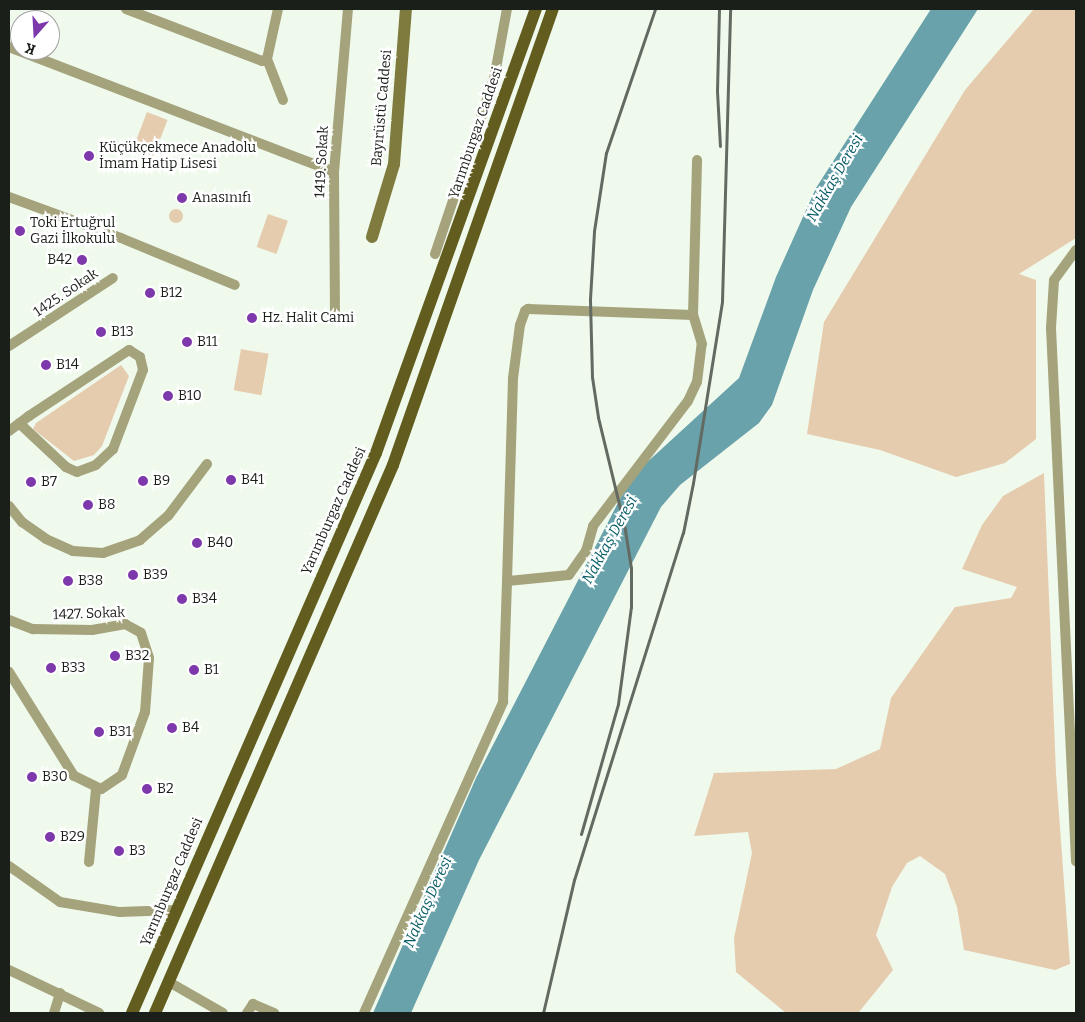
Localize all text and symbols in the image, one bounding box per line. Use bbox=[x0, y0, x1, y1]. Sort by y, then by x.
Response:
north arrow bbox=[10, 10, 60, 60]
text: K bbox=[23, 39, 38, 58]
street label: Bayırüstü Caddesi bbox=[369, 49, 395, 167]
street label: Yarımburgaz Caddesi bbox=[446, 65, 506, 201]
street label: 1419. Sokak bbox=[312, 126, 332, 198]
water label: Nakkaş Deresi bbox=[803, 131, 867, 225]
place label: Küçükçekmece Anadolu İmam Hatip Lisesi bbox=[99, 140, 256, 172]
marker: Küçükçekmece Anadolu İmam Hatip Lisesi bbox=[83, 150, 95, 162]
place label: Anasınıfı bbox=[192, 190, 251, 206]
marker: Anasınıfı bbox=[176, 192, 188, 204]
place label: Toki Ertuğrul Gazi İlkokulu bbox=[30, 215, 115, 248]
marker: Toki Ertuğrul Gazi İlkokulu bbox=[14, 225, 26, 237]
place label: B42 bbox=[47, 252, 72, 268]
marker: B42 bbox=[76, 254, 88, 266]
street label: 1425. Sokak bbox=[31, 265, 101, 321]
place label: B12 bbox=[160, 285, 182, 301]
marker: B12 bbox=[144, 287, 156, 299]
place label: Hz. Halit Cami bbox=[262, 310, 354, 326]
marker: Hz. Halit Cami bbox=[246, 312, 258, 324]
place label: B13 bbox=[111, 324, 134, 340]
marker: B13 bbox=[95, 326, 107, 338]
place label: B11 bbox=[197, 334, 217, 350]
marker: B11 bbox=[181, 336, 193, 348]
place label: B14 bbox=[56, 357, 79, 373]
marker: B14 bbox=[40, 359, 52, 371]
place label: B10 bbox=[178, 388, 202, 404]
marker: B10 bbox=[162, 390, 174, 402]
street label: Yarımburgaz Caddesi bbox=[298, 445, 370, 577]
place label: B41 bbox=[241, 472, 264, 488]
place label: B9 bbox=[153, 473, 170, 489]
place label: B7 bbox=[41, 474, 57, 490]
marker: B41 bbox=[225, 474, 237, 486]
marker: B9 bbox=[137, 475, 149, 487]
marker: B7 bbox=[25, 476, 37, 488]
water label: Nakkaş Deresi bbox=[579, 493, 641, 587]
place label: B8 bbox=[98, 497, 115, 513]
marker: B8 bbox=[82, 499, 94, 511]
place label: B40 bbox=[207, 535, 233, 551]
marker: B40 bbox=[191, 537, 203, 549]
place label: B39 bbox=[143, 567, 168, 583]
marker: B39 bbox=[127, 569, 139, 581]
place label: B38 bbox=[78, 573, 103, 589]
marker: B38 bbox=[62, 575, 74, 587]
place label: B34 bbox=[192, 591, 217, 607]
marker: B34 bbox=[176, 593, 188, 605]
street label: 1427. Sokak bbox=[53, 604, 125, 624]
place label: B32 bbox=[125, 648, 149, 664]
marker: B32 bbox=[109, 650, 121, 662]
place label: B33 bbox=[61, 660, 85, 676]
marker: B33 bbox=[45, 662, 57, 674]
place label: B1 bbox=[204, 662, 219, 678]
marker: B1 bbox=[188, 664, 200, 676]
place label: B4 bbox=[182, 720, 199, 736]
marker: B4 bbox=[166, 722, 178, 734]
place label: B31 bbox=[109, 724, 131, 740]
marker: B31 bbox=[93, 726, 105, 738]
place label: B30 bbox=[42, 769, 68, 785]
marker: B30 bbox=[26, 771, 38, 783]
place label: B2 bbox=[157, 781, 174, 797]
marker: B2 bbox=[141, 783, 153, 795]
street label: Yarımburgaz Caddesi bbox=[137, 815, 207, 949]
place label: B29 bbox=[60, 829, 85, 845]
marker: B29 bbox=[44, 831, 56, 843]
place label: B3 bbox=[129, 843, 146, 859]
marker: B3 bbox=[113, 845, 125, 857]
water label: Nakkaş Deresi bbox=[400, 854, 456, 950]

